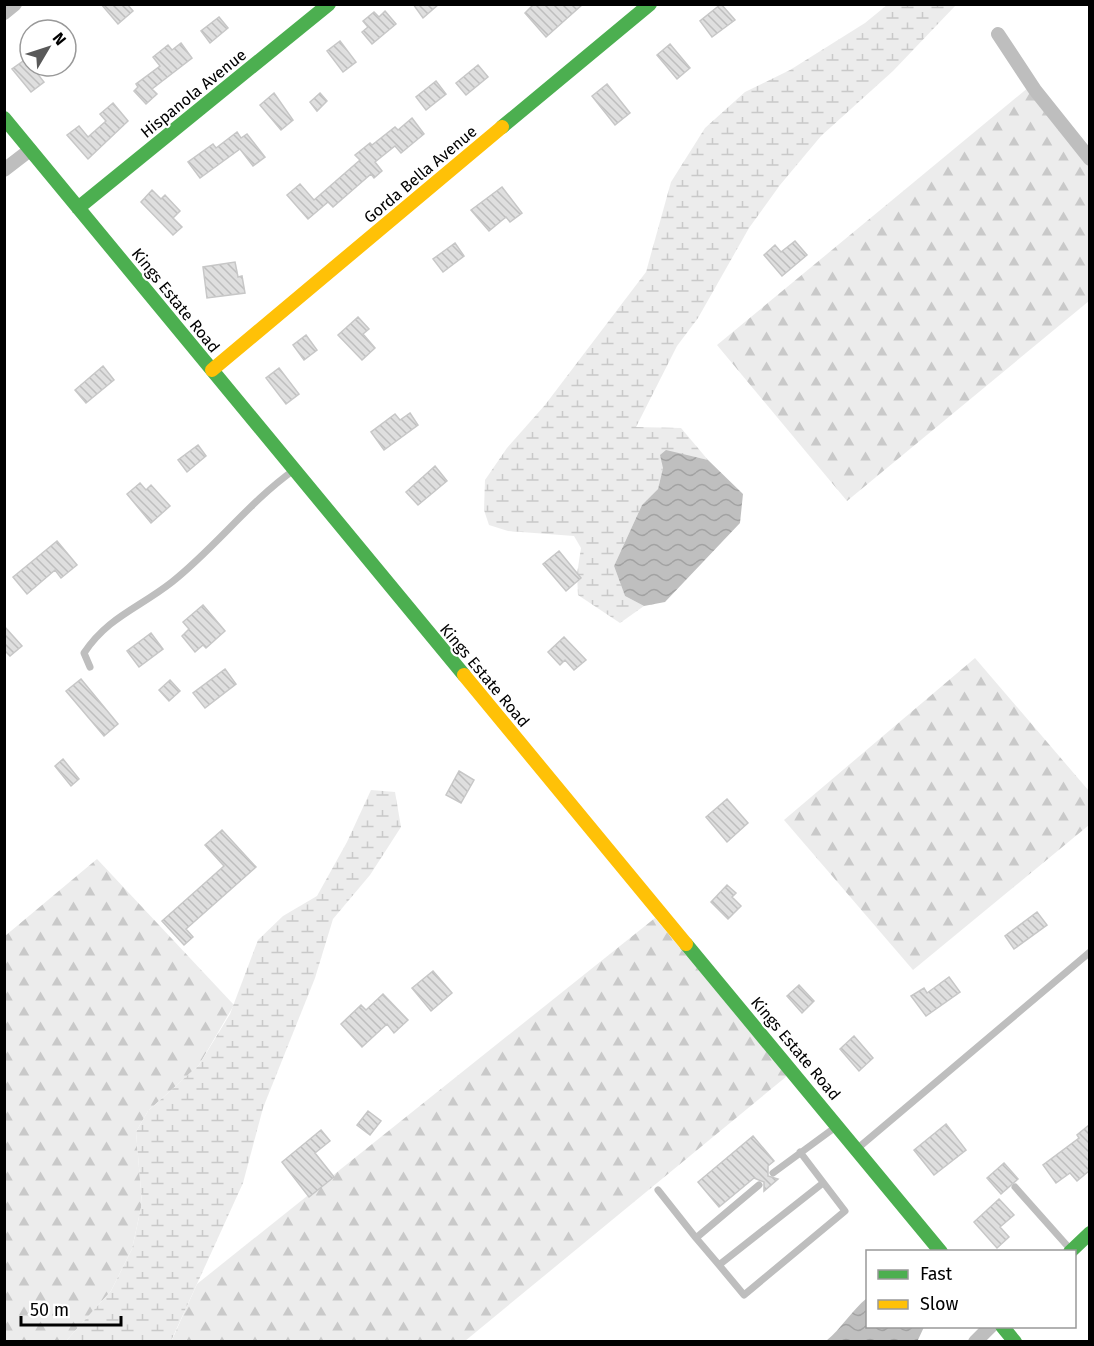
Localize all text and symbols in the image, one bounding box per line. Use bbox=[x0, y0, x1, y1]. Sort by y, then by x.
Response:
north arrow bbox=[18, 18, 78, 78]
text: N bbox=[49, 29, 70, 49]
street label: Hispanola Avenue bbox=[137, 45, 250, 142]
street label: Gorda Bella Avenue bbox=[360, 122, 481, 227]
street label: Kings Estate Road bbox=[128, 244, 224, 356]
street label: Kings Estate Road bbox=[436, 620, 533, 731]
street label: Kings Estate Road bbox=[747, 993, 844, 1104]
legend bbox=[866, 1250, 1076, 1328]
text: Fast bbox=[920, 1263, 953, 1285]
scale bar bbox=[21, 1289, 122, 1327]
text: Slow bbox=[920, 1293, 959, 1315]
text: 50 m bbox=[30, 1299, 69, 1321]

